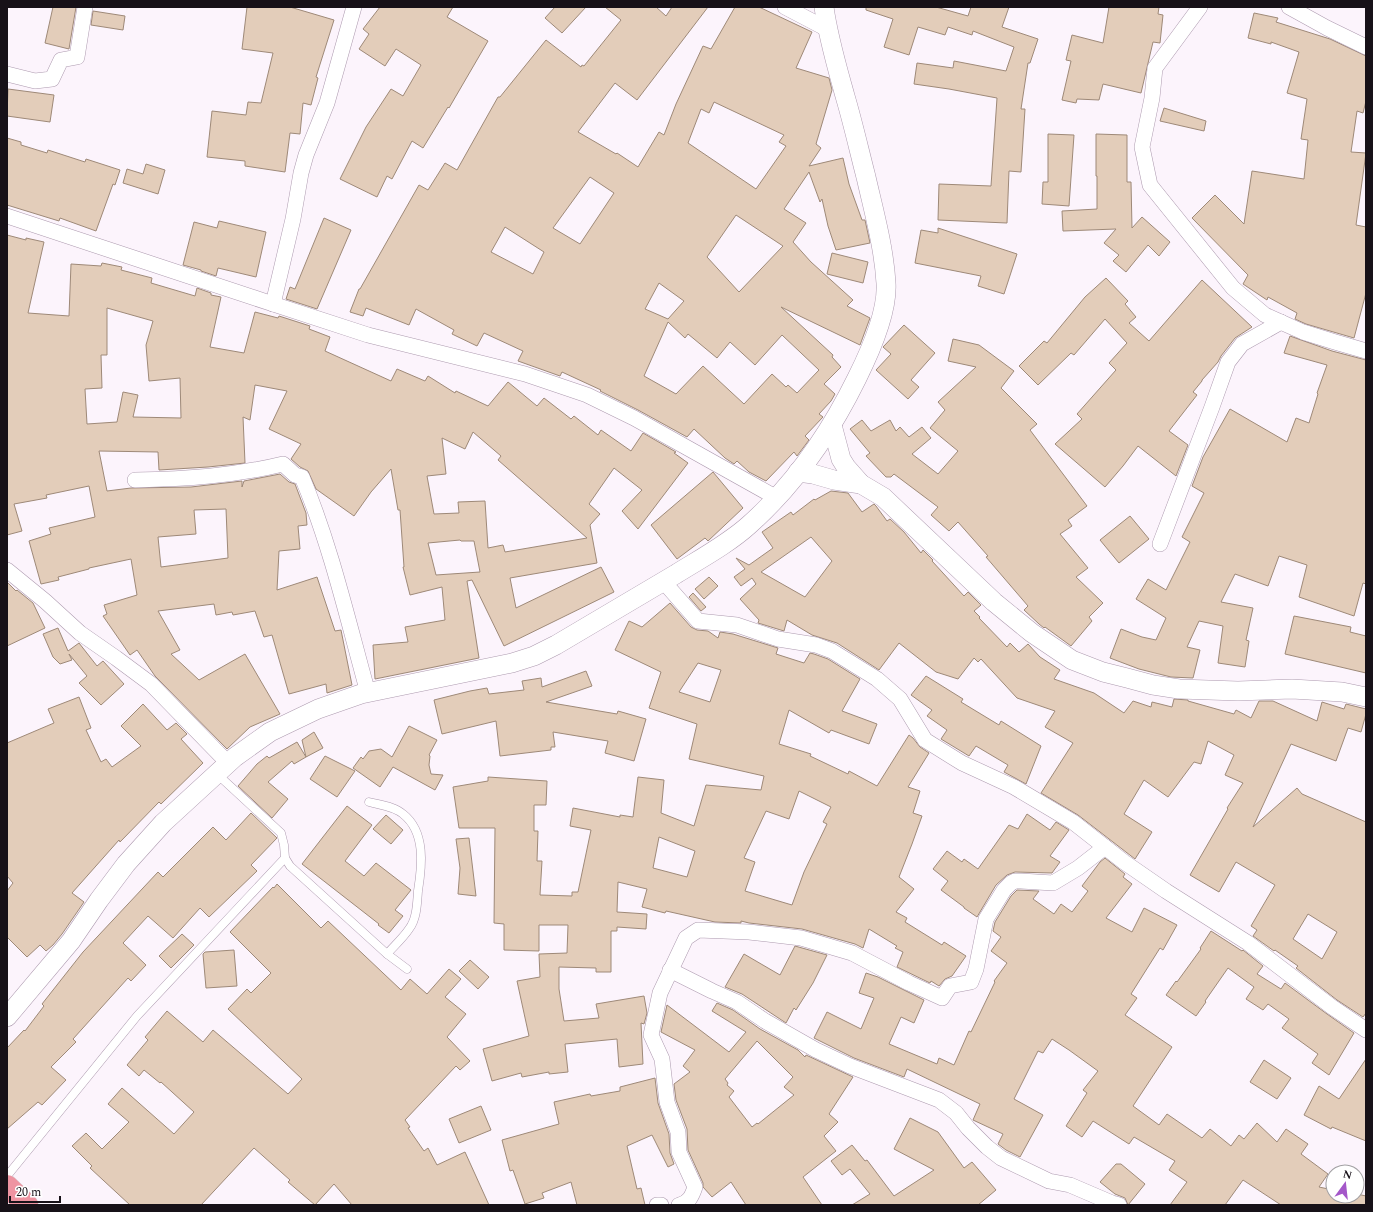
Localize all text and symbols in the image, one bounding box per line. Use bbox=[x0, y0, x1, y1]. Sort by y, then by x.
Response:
north arrow bbox=[1325, 1164, 1365, 1204]
text: N bbox=[1341, 1165, 1354, 1184]
scale bar bbox=[10, 1178, 60, 1204]
text: 20 m bbox=[16, 1183, 41, 1202]

